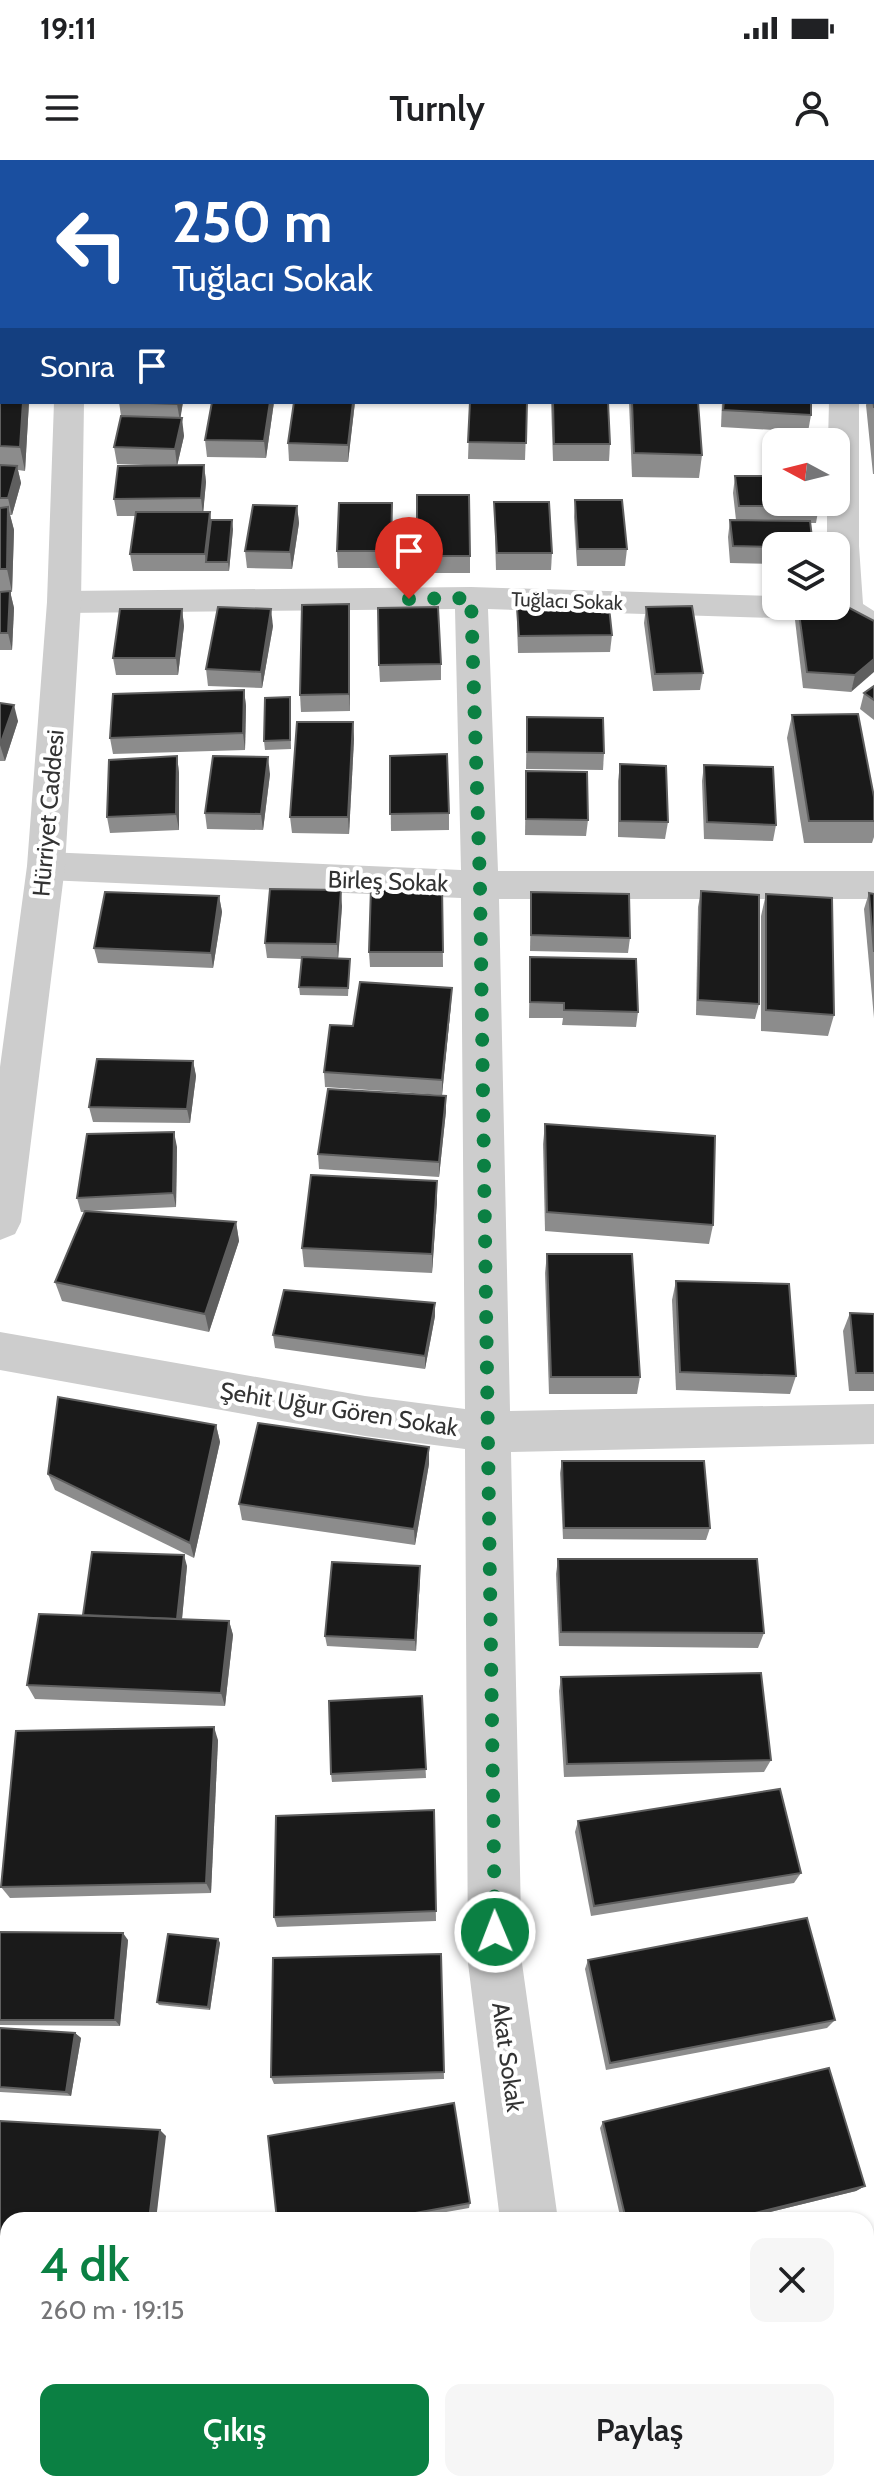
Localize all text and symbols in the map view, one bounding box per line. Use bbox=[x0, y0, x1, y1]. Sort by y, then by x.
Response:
text: 19:11 bbox=[40, 10, 97, 47]
icon: menu bbox=[40, 86, 84, 130]
text: Turnly bbox=[389, 86, 485, 130]
icon: person bbox=[790, 86, 834, 130]
text: 250 m bbox=[172, 188, 333, 256]
icon: left bbox=[40, 192, 144, 296]
text: Tuğlacı Sokak bbox=[172, 256, 373, 300]
icon: arrive bbox=[130, 344, 174, 388]
text: Sonra bbox=[40, 348, 114, 385]
north arrow bbox=[762, 428, 850, 516]
map controls bbox=[762, 428, 850, 620]
pin bbox=[375, 517, 443, 599]
icon: arrive bbox=[387, 529, 431, 573]
button: layers bbox=[762, 532, 850, 620]
street label: Tuğlacı Sokak bbox=[511, 587, 623, 615]
street label: Hürriyet Caddesi bbox=[26, 728, 70, 898]
street label: Birleş Sokak bbox=[327, 864, 449, 898]
street label: Şehit Uğur Gören Sokak bbox=[218, 1376, 460, 1442]
position arrow bbox=[453, 1890, 537, 1974]
street label: Akat Sokak bbox=[486, 2000, 530, 2114]
text: 4 dk bbox=[40, 2235, 130, 2293]
button: close bbox=[750, 2238, 834, 2322]
text: 260 m · 19:15 bbox=[40, 2294, 184, 2326]
button: Çıkış bbox=[40, 2384, 429, 2476]
button: Paylaş bbox=[445, 2384, 834, 2476]

